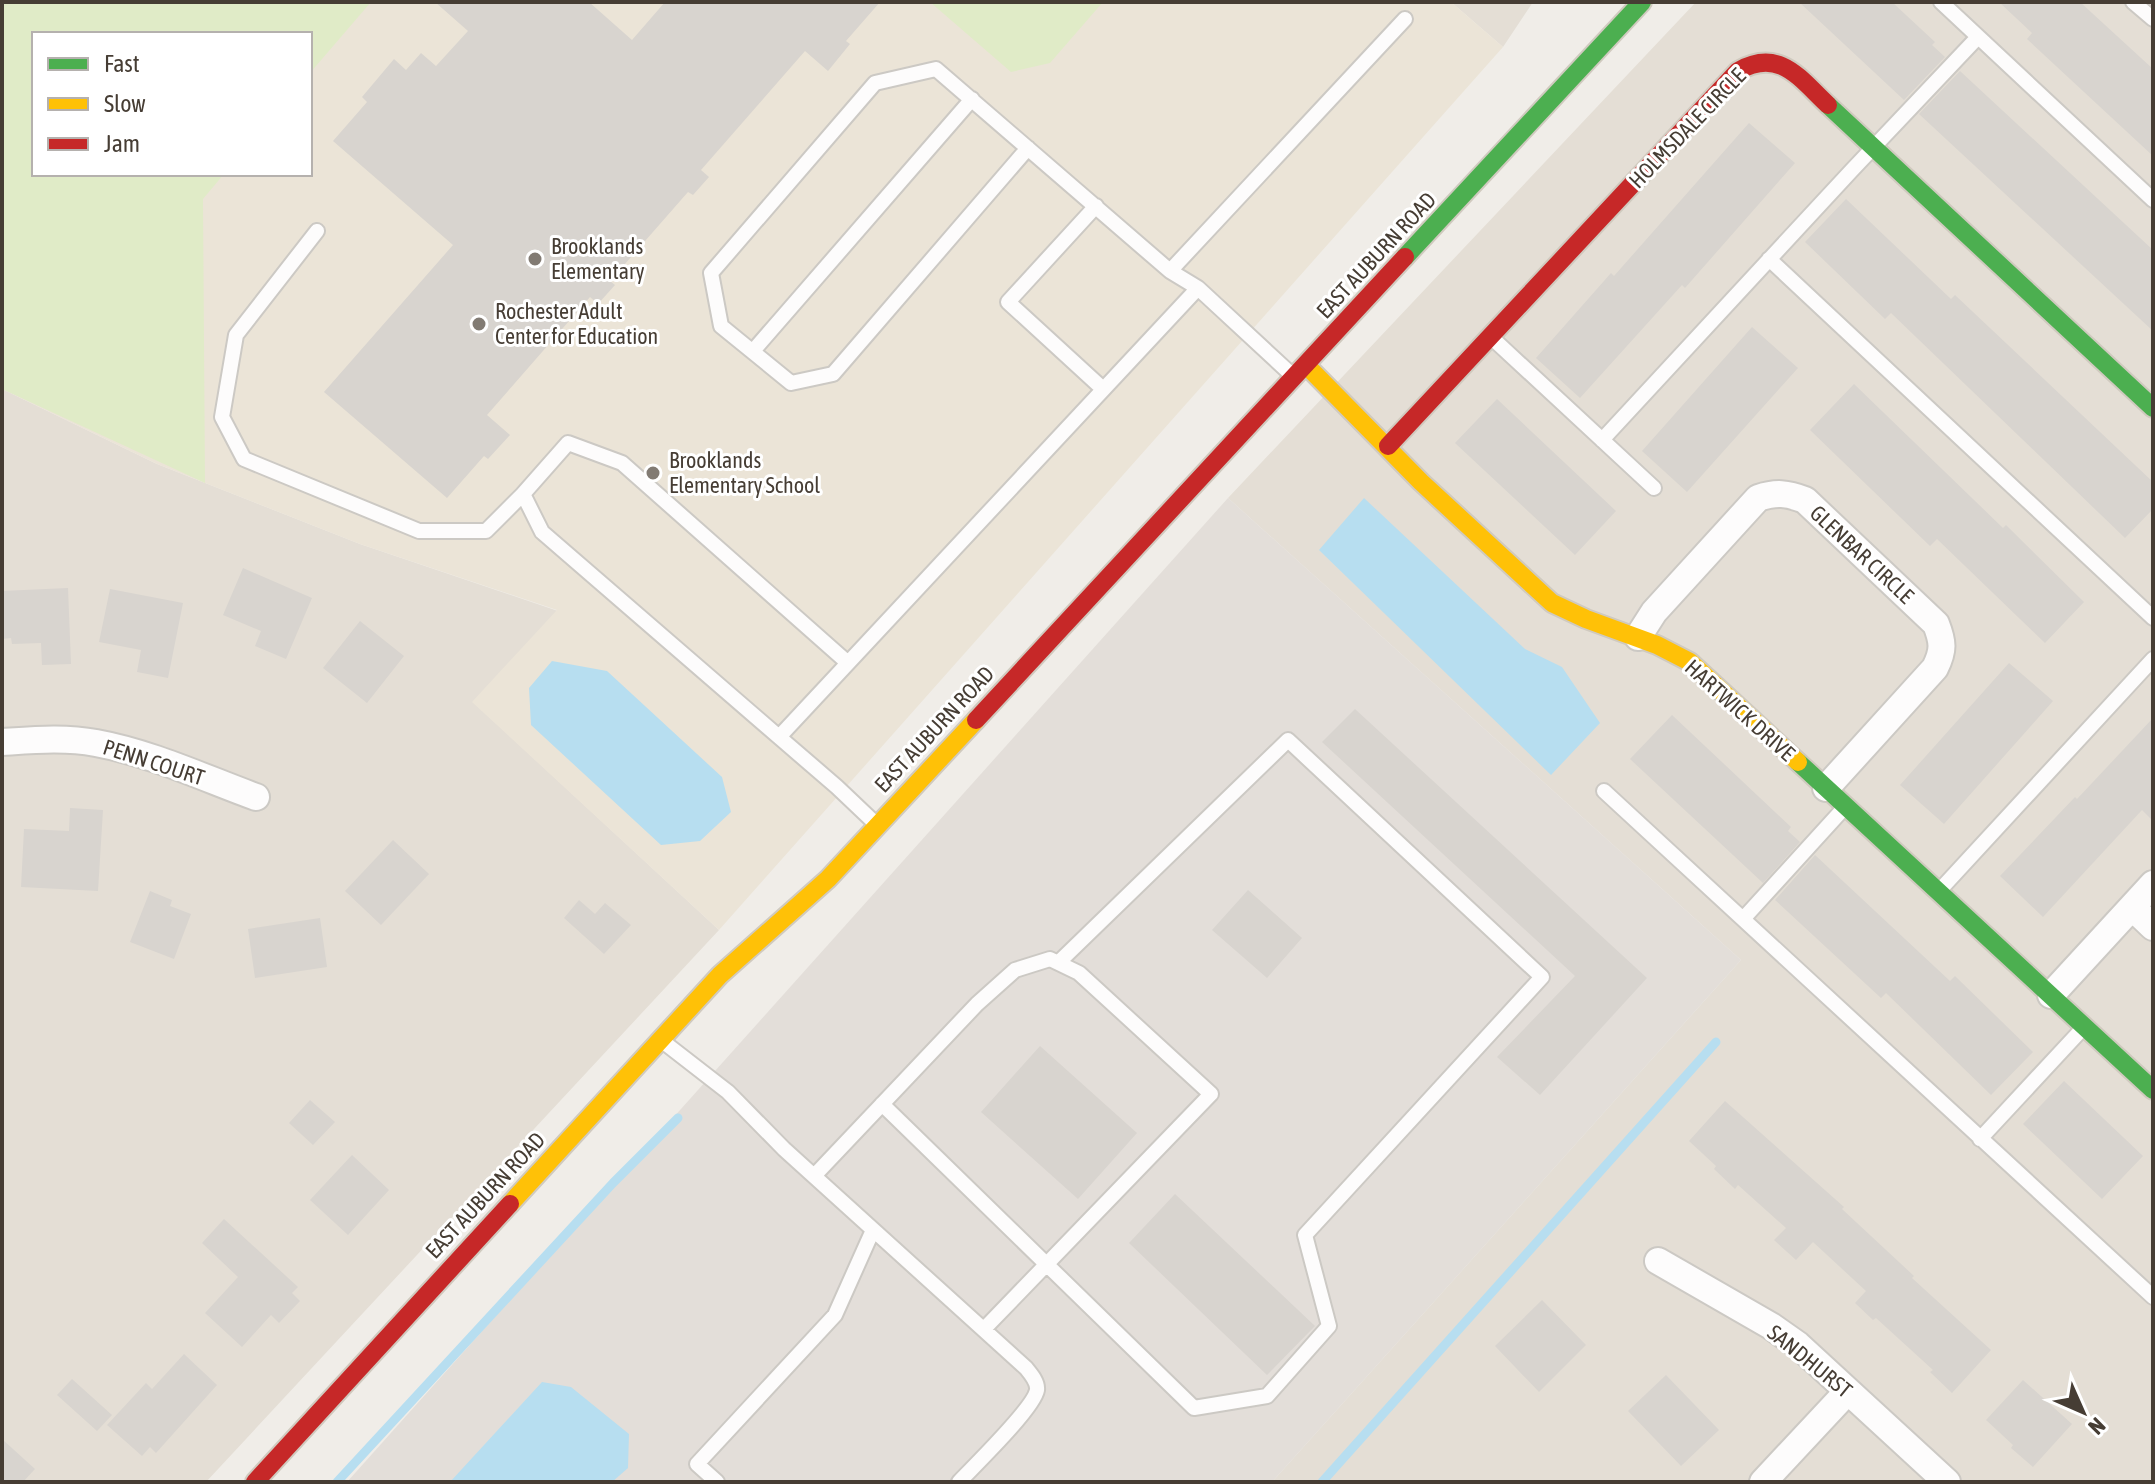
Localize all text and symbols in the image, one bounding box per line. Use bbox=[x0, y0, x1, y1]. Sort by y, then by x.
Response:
legend bbox=[32, 32, 312, 176]
text: Fast bbox=[104, 50, 140, 77]
street label: HOLMSDALE CIRCLE bbox=[1623, 62, 1751, 193]
text: Slow bbox=[104, 90, 146, 117]
text: Jam bbox=[104, 130, 140, 157]
street label: EAST AUBURN ROAD bbox=[1311, 187, 1441, 323]
place label: Brooklands Elementary bbox=[551, 233, 645, 284]
marker: Brooklands Elementary bbox=[526, 250, 544, 268]
place label: Rochester Adult Center for Education bbox=[495, 298, 658, 349]
marker: Rochester Adult Center for Education bbox=[470, 315, 488, 333]
place label: Brooklands Elementary School bbox=[669, 447, 820, 498]
marker: Brooklands Elementary School bbox=[644, 464, 662, 482]
street label: GLENBAR CIRCLE bbox=[1805, 500, 1920, 609]
street label: HARTWICK DRIVE bbox=[1680, 654, 1801, 766]
street label: EAST AUBURN ROAD bbox=[869, 661, 999, 797]
street label: PENN COURT bbox=[100, 733, 208, 791]
street label: EAST AUBURN ROAD bbox=[420, 1127, 550, 1263]
street label: SANDHURST bbox=[1763, 1319, 1858, 1403]
north arrow bbox=[2043, 1372, 2123, 1452]
text: N bbox=[2083, 1412, 2111, 1440]

